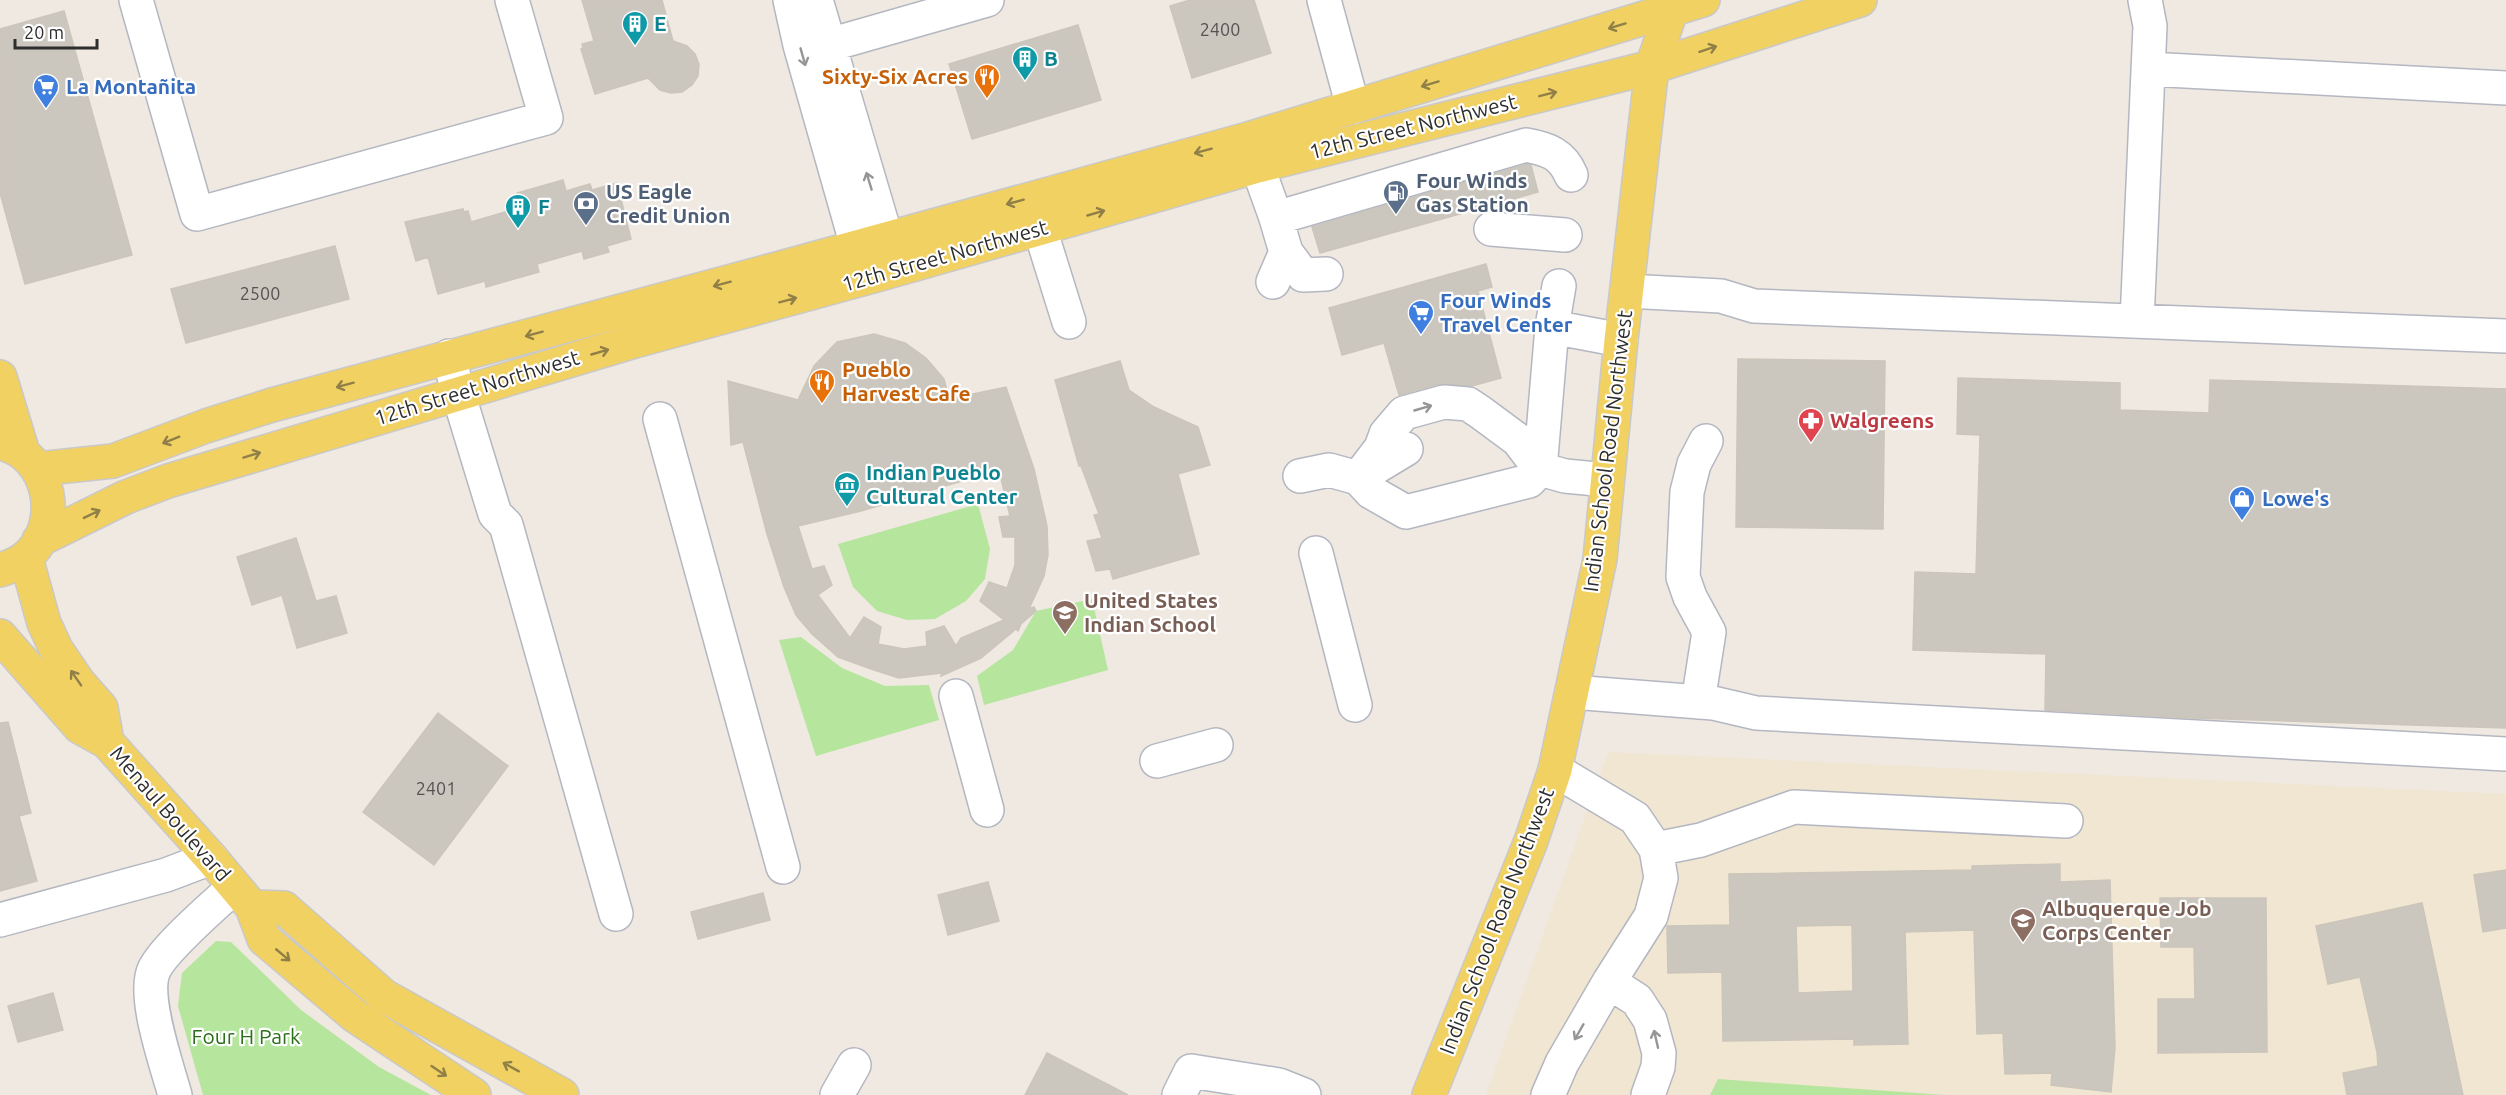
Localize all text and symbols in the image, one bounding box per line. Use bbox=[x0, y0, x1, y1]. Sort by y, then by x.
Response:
building icon: E bbox=[620, 9, 650, 47]
place label: E bbox=[654, 11, 667, 35]
scale bar bbox=[15, 12, 98, 50]
house number: 2400 bbox=[1200, 19, 1240, 39]
one-way arrow bbox=[1607, 21, 1626, 32]
text: 20 m bbox=[24, 22, 64, 42]
one-way arrow bbox=[1698, 43, 1717, 54]
building icon: B bbox=[1010, 44, 1040, 82]
place label: B bbox=[1044, 46, 1058, 70]
one-way arrow bbox=[798, 47, 809, 66]
restaurant icon: Sixty-Six Acres bbox=[972, 62, 1002, 100]
place label: Sixty-Six Acres bbox=[822, 64, 968, 88]
supermarket icon: La Montañita bbox=[31, 72, 61, 110]
place label: La Montañita bbox=[66, 74, 196, 98]
one-way arrow bbox=[1421, 79, 1440, 90]
one-way arrow bbox=[1539, 87, 1558, 99]
street label: 12th Street Northwest bbox=[1307, 89, 1519, 163]
one-way arrow bbox=[1194, 146, 1213, 157]
place label: Four Winds Gas Station bbox=[1416, 168, 1529, 216]
one-way arrow bbox=[863, 172, 874, 191]
fuel station icon: Four Winds Gas Station bbox=[1381, 178, 1411, 216]
place label: US Eagle Credit Union bbox=[606, 179, 730, 227]
bank icon: US Eagle Credit Union bbox=[571, 189, 601, 227]
building icon: F bbox=[503, 192, 533, 230]
place label: F bbox=[538, 194, 550, 218]
one-way arrow bbox=[1006, 197, 1025, 208]
one-way arrow bbox=[1086, 207, 1105, 218]
street label: 12th Street Northwest bbox=[839, 214, 1050, 296]
one-way arrow bbox=[713, 278, 732, 290]
house number: 2500 bbox=[240, 283, 280, 303]
place label: Four Winds Travel Center bbox=[1440, 288, 1573, 336]
one-way arrow bbox=[778, 293, 797, 305]
supermarket icon: Four Winds Travel Center bbox=[1406, 298, 1436, 336]
street label: Indian School Road Northwest bbox=[1578, 309, 1636, 593]
one-way arrow bbox=[525, 328, 544, 340]
street label: 12th Street Northwest bbox=[371, 344, 582, 430]
one-way arrow bbox=[590, 345, 609, 357]
place label: Pueblo Harvest Cafe bbox=[842, 357, 971, 405]
restaurant icon: Pueblo Harvest Cafe bbox=[807, 367, 837, 405]
one-way arrow bbox=[336, 379, 355, 391]
one-way arrow bbox=[1413, 401, 1432, 413]
pharmacy icon: Walgreens bbox=[1796, 406, 1826, 444]
place label: Walgreens bbox=[1830, 408, 1934, 432]
one-way arrow bbox=[162, 436, 180, 447]
one-way arrow bbox=[242, 449, 261, 460]
place label: Indian Pueblo Cultural Center bbox=[866, 460, 1018, 508]
museum icon: Indian Pueblo Cultural Center bbox=[832, 470, 862, 508]
shop icon: Lowe's bbox=[2227, 484, 2257, 522]
place label: Lowe's bbox=[2262, 486, 2329, 510]
one-way arrow bbox=[82, 508, 100, 520]
place label: United States Indian School bbox=[1084, 588, 1218, 636]
school or university icon: United States Indian School bbox=[1050, 598, 1080, 636]
one-way arrow bbox=[70, 670, 82, 686]
street label: Menaul Boulevard bbox=[106, 741, 236, 886]
house number: 2401 bbox=[416, 778, 456, 798]
street label: Indian School Road Northwest bbox=[1434, 784, 1558, 1057]
place label: Albuquerque Job Corps Center bbox=[2042, 896, 2212, 944]
school or university icon: Albuquerque Job Corps Center bbox=[2008, 906, 2038, 944]
one-way arrow bbox=[275, 948, 290, 962]
park label: Four H Park bbox=[191, 1024, 301, 1048]
one-way arrow bbox=[1573, 1024, 1585, 1041]
one-way arrow bbox=[1649, 1029, 1661, 1048]
one-way arrow bbox=[502, 1061, 519, 1073]
one-way arrow bbox=[430, 1066, 447, 1078]

